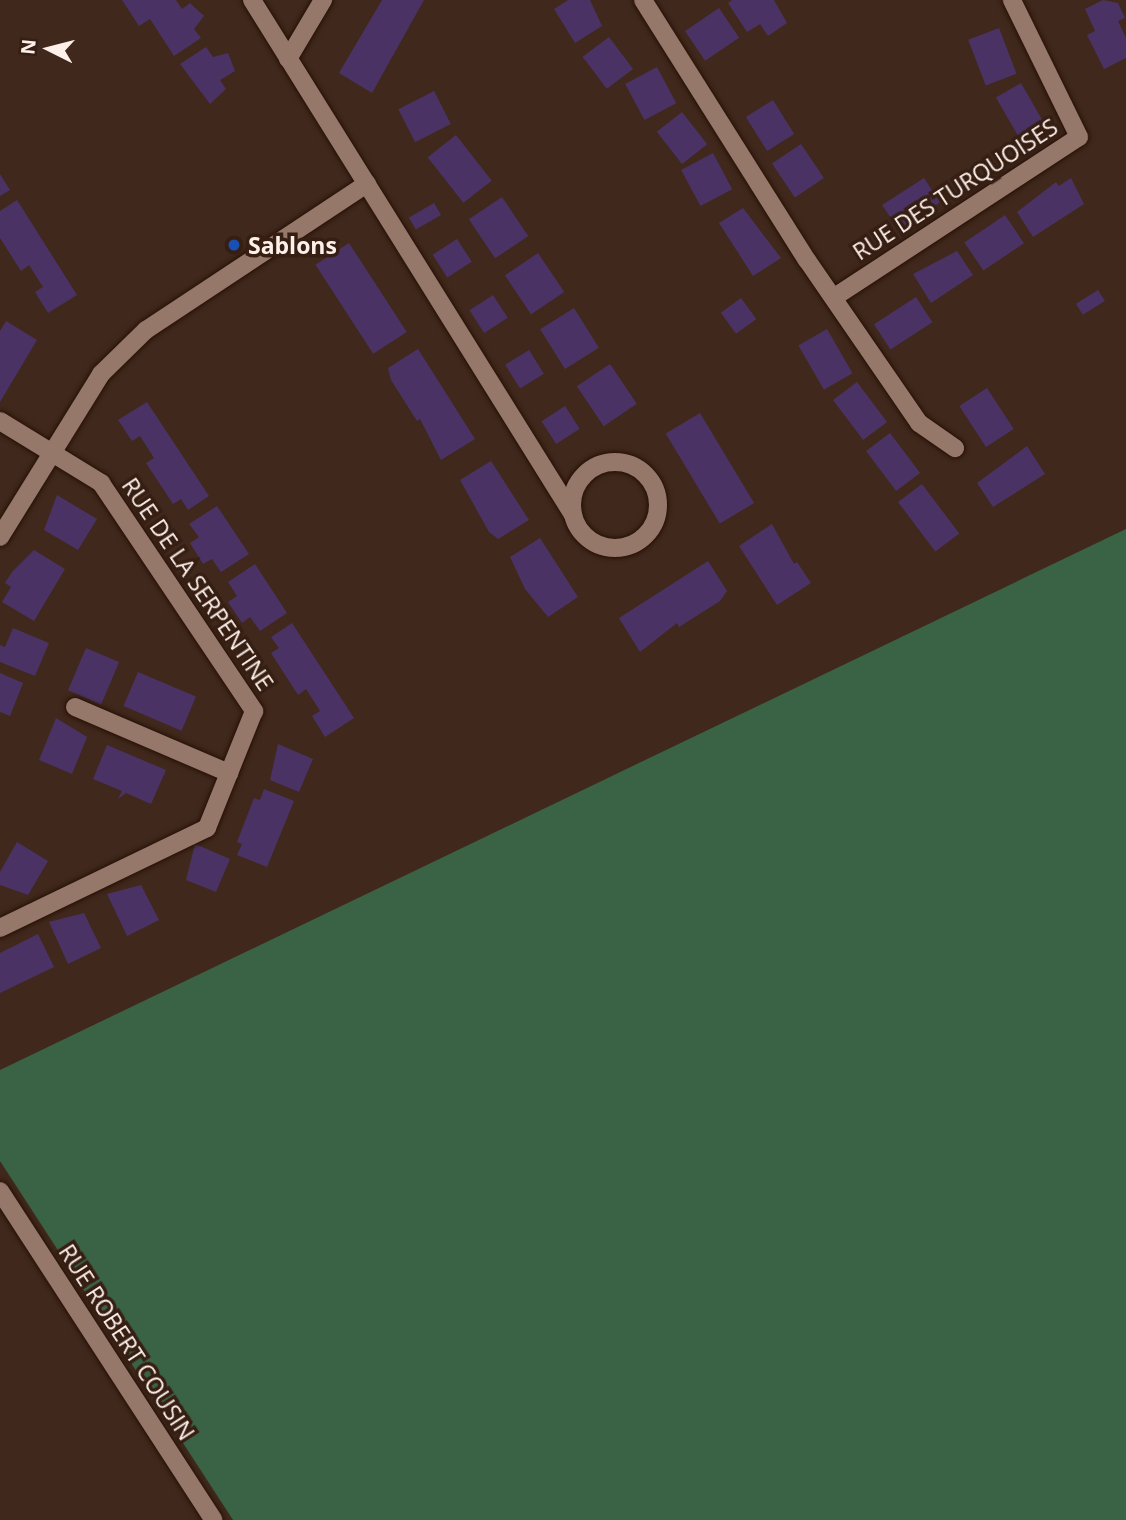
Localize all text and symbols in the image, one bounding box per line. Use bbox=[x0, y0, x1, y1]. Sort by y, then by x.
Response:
north arrow bbox=[14, 14, 84, 84]
text: N bbox=[14, 38, 42, 56]
street label: RUE DES TURQUOISES bbox=[848, 113, 1062, 265]
place label: Sablons bbox=[248, 231, 337, 259]
marker: Sablons bbox=[226, 237, 242, 253]
street label: RUE DE LA SERPENTINE bbox=[117, 472, 279, 696]
street label: RUE ROBERT COUSIN bbox=[53, 1239, 201, 1445]

